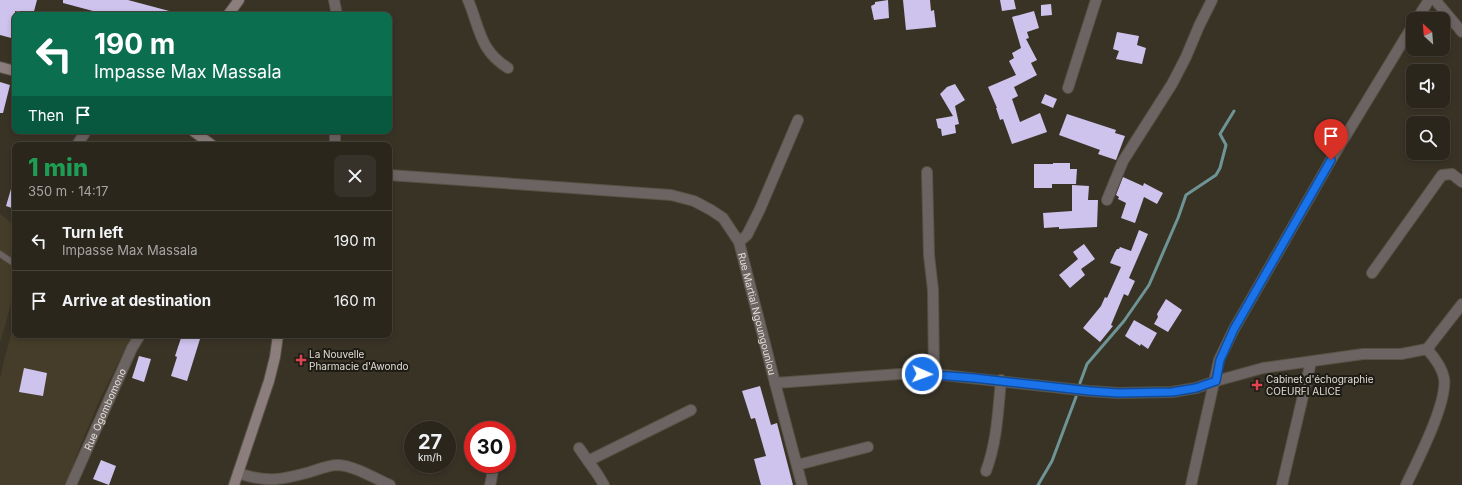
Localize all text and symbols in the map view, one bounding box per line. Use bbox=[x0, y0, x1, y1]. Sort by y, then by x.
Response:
north arrow bbox=[1406, 12, 1450, 56]
map controls bbox=[1406, 12, 1450, 160]
text: 190 m bbox=[94, 27, 175, 61]
icon: left bbox=[28, 28, 80, 80]
text: Impasse Max Massala bbox=[94, 61, 282, 82]
button: sound bbox=[1406, 64, 1450, 108]
icon: arrive bbox=[72, 104, 94, 126]
text: Then bbox=[28, 106, 64, 125]
button: search bbox=[1406, 116, 1450, 160]
pin bbox=[1314, 119, 1348, 160]
icon: arrive bbox=[1320, 125, 1342, 147]
text: 1 min bbox=[28, 153, 88, 182]
button: close bbox=[334, 155, 376, 197]
text: 350 m · 14:17 bbox=[28, 183, 108, 199]
text: Turn left bbox=[62, 223, 123, 242]
icon: left bbox=[28, 230, 50, 252]
text: 190 m bbox=[334, 231, 376, 250]
text: Impasse Max Massala bbox=[62, 242, 198, 258]
street label: Rue Martial Ngoungounlou bbox=[736, 251, 779, 376]
icon: arrive bbox=[28, 290, 50, 312]
text: Arrive at destination bbox=[62, 291, 211, 310]
text: 160 m bbox=[334, 291, 376, 310]
place label: La Nouvelle Pharmacie d'Awondo bbox=[309, 348, 409, 372]
position arrow bbox=[901, 353, 943, 395]
marker: La Nouvelle Pharmacie d'Awondo bbox=[296, 355, 306, 365]
street label: Rue Ogombomono bbox=[81, 366, 128, 452]
place label: Cabinet d'échographie COEURFI ALICE bbox=[1266, 373, 1374, 397]
marker: Cabinet d'échographie COEURFI ALICE bbox=[1251, 379, 1263, 391]
speed limit sign: 30 bbox=[464, 421, 516, 473]
text: 27 bbox=[418, 430, 442, 454]
text: km/h bbox=[418, 451, 442, 463]

